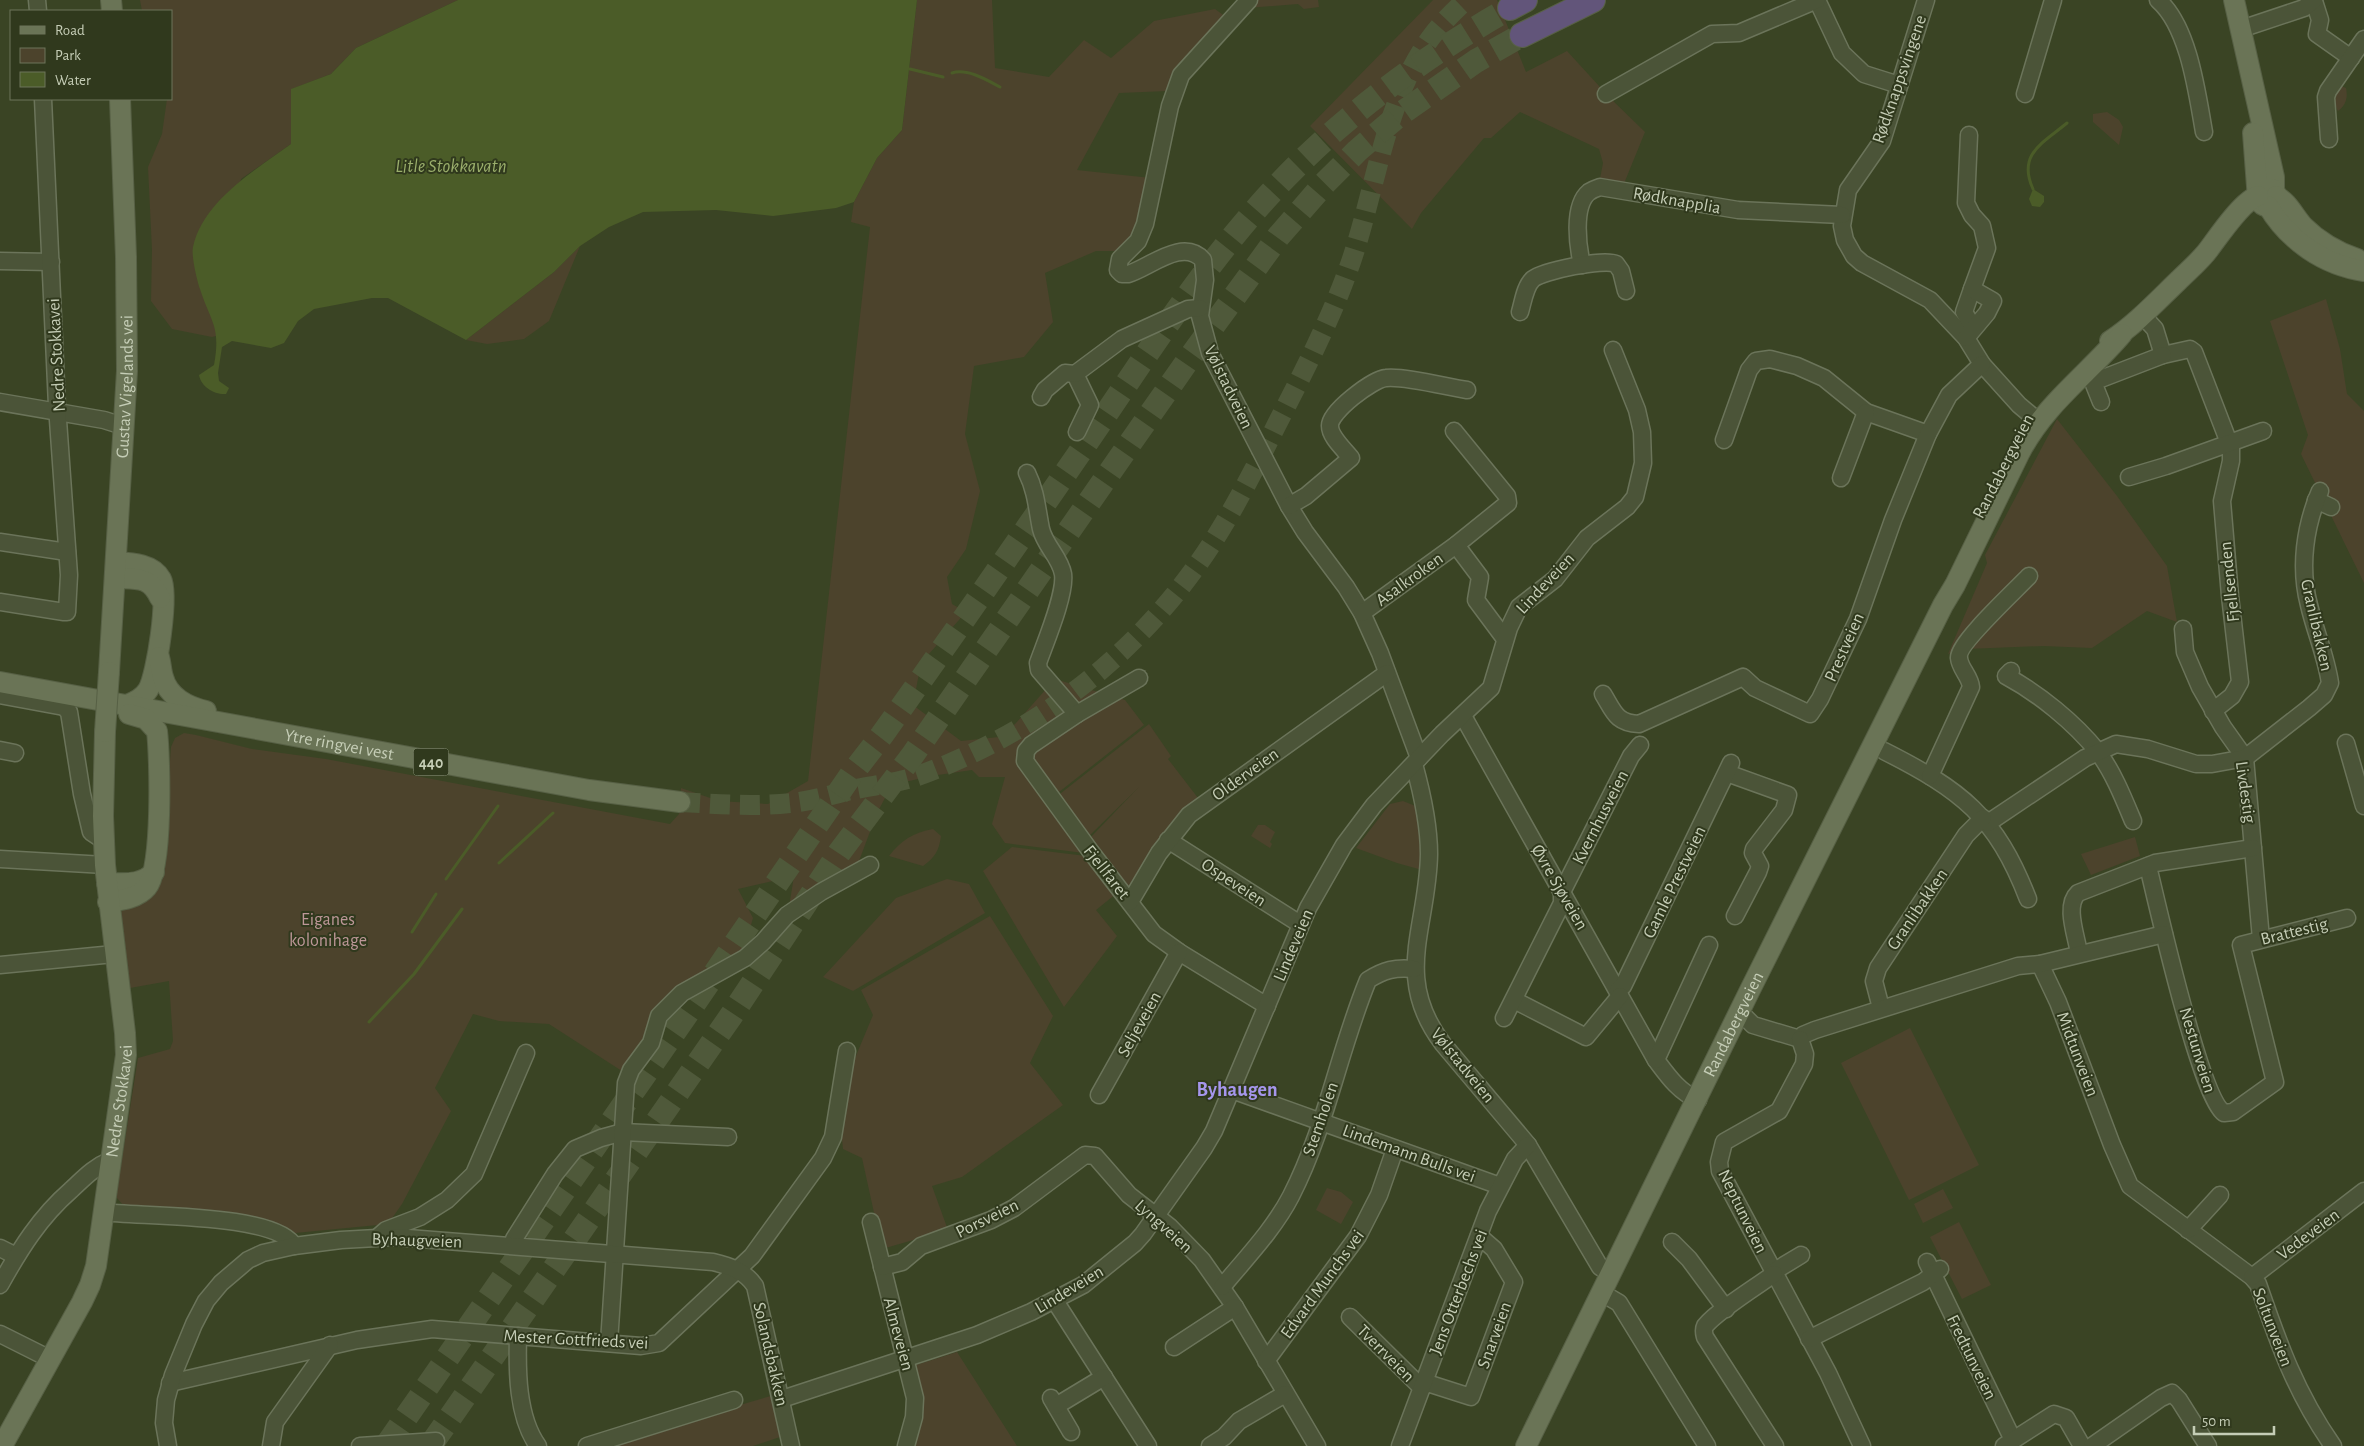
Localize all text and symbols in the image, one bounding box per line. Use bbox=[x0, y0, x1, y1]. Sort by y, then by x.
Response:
legend bbox=[10, 10, 172, 100]
street label: Rødknappsvingene bbox=[1870, 13, 1930, 146]
text: Road bbox=[55, 23, 85, 38]
text: Park bbox=[55, 48, 81, 63]
text: Water bbox=[55, 73, 91, 88]
water label: Litle Stokkavatn bbox=[395, 157, 507, 176]
street label: Rødknapplia bbox=[1632, 184, 1722, 218]
street label: Nedre Stokkavei bbox=[45, 298, 69, 412]
street label: Gustav Vigelands vei bbox=[114, 315, 137, 459]
street label: Vølstadveien bbox=[1200, 343, 1256, 432]
street label: Randabergveien bbox=[1970, 411, 2038, 522]
street label: Fjellsenden bbox=[2217, 541, 2243, 623]
street label: Asalkroken bbox=[1373, 550, 1447, 610]
street label: Lindeveien bbox=[1513, 550, 1578, 618]
street label: Granlibakken bbox=[2297, 578, 2335, 673]
street label: Prestveien bbox=[1822, 610, 1868, 685]
street label: Ytre ringvei vest bbox=[283, 726, 395, 764]
street label: Olderveien bbox=[1209, 745, 1282, 805]
road number: 440 bbox=[414, 749, 448, 776]
street label: Livdestig bbox=[2232, 760, 2258, 824]
street label: Kvernhusveien bbox=[1570, 768, 1632, 867]
street label: Gamle Prestveien bbox=[1640, 824, 1710, 941]
street label: Fjellfaret bbox=[1080, 842, 1133, 903]
street label: Øvre Sjøveien bbox=[1527, 842, 1591, 933]
street label: Ospeveien bbox=[1198, 855, 1269, 910]
street label: Granlibakken bbox=[1884, 866, 1951, 953]
street label: Lindeveien bbox=[1271, 907, 1317, 984]
park label: Eiganes kolonihage bbox=[289, 911, 367, 950]
street label: Brattestig bbox=[2259, 915, 2330, 949]
street label: Randabergveien bbox=[1701, 969, 1768, 1080]
street label: Seljeveien bbox=[1115, 989, 1165, 1060]
street label: Nestunveien bbox=[2176, 1005, 2219, 1095]
street label: Midtunveien bbox=[2053, 1010, 2101, 1099]
street label: Vølstadveien bbox=[1427, 1025, 1498, 1106]
street label: Nedre Stokkavei bbox=[104, 1044, 136, 1159]
district label: Byhaugen bbox=[1196, 1080, 1278, 1100]
street label: Stemholen bbox=[1300, 1080, 1342, 1159]
street label: Lindemann Bulls vei bbox=[1340, 1122, 1478, 1186]
street label: Neptunveien bbox=[1714, 1167, 1770, 1256]
street label: Porsveien bbox=[953, 1196, 1022, 1242]
street label: Lyngveien bbox=[1131, 1196, 1196, 1257]
street label: Vedeveien bbox=[2274, 1206, 2343, 1264]
street label: Edvard Munchs vei bbox=[1278, 1227, 1368, 1342]
street label: Jens Otterbechs vei bbox=[1427, 1227, 1491, 1358]
street label: Byhaugveien bbox=[371, 1230, 463, 1252]
street label: Lindeveien bbox=[1032, 1262, 1107, 1317]
street label: Soltunveien bbox=[2249, 1286, 2295, 1369]
street label: Almeveien bbox=[880, 1296, 916, 1373]
street label: Snarveien bbox=[1475, 1300, 1515, 1371]
street label: Solandsbakken bbox=[749, 1301, 791, 1408]
street label: Fredtunveien bbox=[1943, 1312, 1999, 1403]
street label: Tverrveien bbox=[1353, 1322, 1417, 1386]
street label: Mester Gottfrieds vei bbox=[503, 1327, 649, 1353]
scale bar bbox=[2194, 1404, 2274, 1436]
text: 50 m bbox=[2202, 1414, 2231, 1429]

